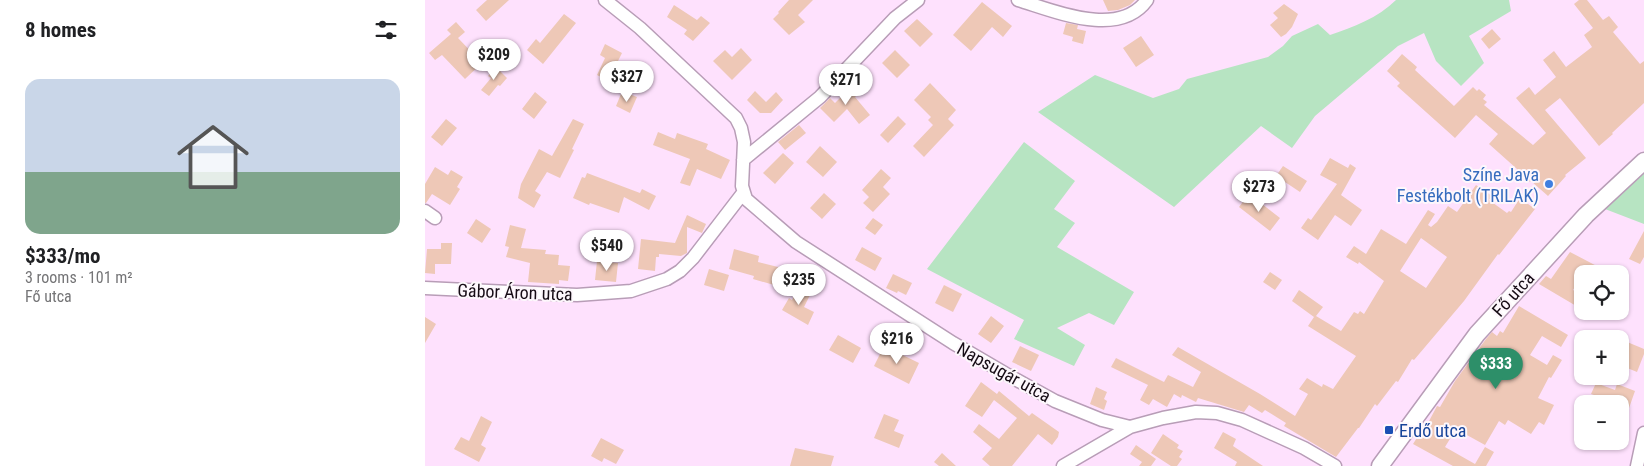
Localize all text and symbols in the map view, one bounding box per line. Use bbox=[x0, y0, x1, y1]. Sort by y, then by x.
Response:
icon: filters bbox=[372, 16, 400, 44]
text: 8 homes bbox=[25, 18, 96, 42]
pin: $209 bbox=[464, 38, 524, 81]
text: $209 bbox=[478, 45, 510, 64]
pin: $327 bbox=[597, 61, 657, 103]
pin: $271 bbox=[816, 64, 876, 106]
text: $327 bbox=[611, 67, 643, 86]
text: $271 bbox=[830, 70, 862, 89]
icon: home bbox=[168, 112, 258, 202]
place label: Színe Java Festékbolt (TRILAK) bbox=[1397, 164, 1539, 207]
pin: $273 bbox=[1229, 170, 1289, 213]
text: $273 bbox=[1243, 177, 1275, 196]
marker: Színe Java Festékbolt (TRILAK) bbox=[1543, 178, 1555, 190]
pin: $540 bbox=[577, 230, 637, 272]
text: $540 bbox=[591, 236, 623, 255]
text: $333/mo bbox=[25, 244, 100, 268]
pin: $235 bbox=[769, 264, 829, 306]
map controls bbox=[1574, 265, 1629, 450]
button: locate bbox=[1574, 265, 1629, 320]
street label: Fő utca bbox=[1488, 267, 1538, 321]
text: 3 rooms · 101 m² bbox=[25, 268, 133, 287]
text: $235 bbox=[783, 270, 815, 289]
street label: Gábor Áron utca bbox=[457, 279, 573, 305]
text: Fő utca bbox=[25, 287, 72, 306]
pin: $216 bbox=[867, 322, 927, 365]
text: $216 bbox=[881, 329, 913, 348]
button: + bbox=[1574, 330, 1629, 385]
street label: Napsugár utca bbox=[954, 338, 1054, 406]
pin: $333 bbox=[1466, 348, 1526, 390]
text: $333 bbox=[1480, 354, 1512, 373]
button: − bbox=[1574, 395, 1629, 450]
place label: Erdő utca bbox=[1399, 420, 1466, 441]
marker: Erdő utca bbox=[1383, 424, 1395, 436]

